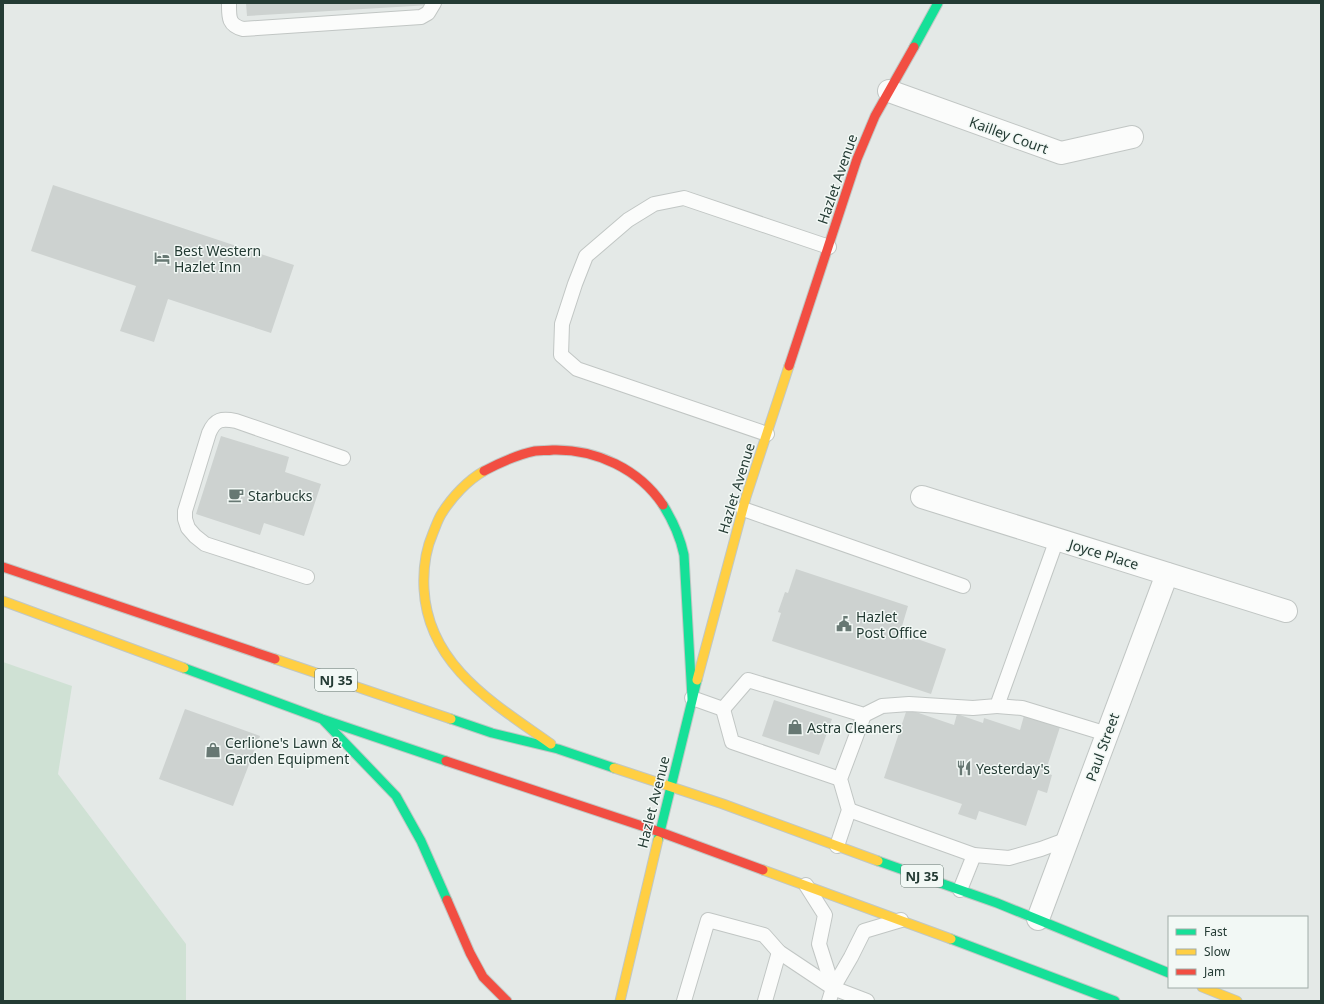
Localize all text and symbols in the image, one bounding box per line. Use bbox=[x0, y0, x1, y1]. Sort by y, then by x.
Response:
street label: Kailley Court bbox=[967, 112, 1051, 158]
street label: Hazlet Avenue bbox=[813, 131, 861, 227]
place label: Best Western Hazlet Inn bbox=[174, 241, 261, 276]
hotel icon: Best Western Hazlet Inn bbox=[153, 249, 171, 267]
street label: Hazlet Avenue bbox=[713, 440, 759, 536]
cafe icon: Starbucks bbox=[227, 486, 245, 504]
place label: Starbucks bbox=[248, 486, 313, 505]
street label: Joyce Place bbox=[1065, 534, 1141, 574]
place label: Hazlet Post Office bbox=[856, 607, 927, 642]
public building icon: Hazlet Post Office bbox=[835, 615, 853, 633]
road number: NJ 35 bbox=[315, 669, 357, 691]
street label: Paul Street bbox=[1081, 710, 1123, 784]
shop icon: Astra Cleaners bbox=[786, 718, 804, 736]
place label: Astra Cleaners bbox=[807, 718, 902, 737]
place label: Cerlione's Lawn & Garden Equipment bbox=[225, 733, 349, 768]
shop icon: Cerlione's Lawn & Garden Equipment bbox=[204, 741, 222, 759]
street label: Hazlet Avenue bbox=[632, 754, 674, 850]
restaurant icon: Yesterday's bbox=[955, 759, 973, 777]
place label: Yesterday's bbox=[976, 759, 1050, 778]
road number: NJ 35 bbox=[901, 865, 943, 887]
legend bbox=[1168, 916, 1308, 988]
text: Fast bbox=[1204, 923, 1228, 940]
text: Slow bbox=[1204, 943, 1231, 960]
text: Jam bbox=[1203, 963, 1225, 980]

